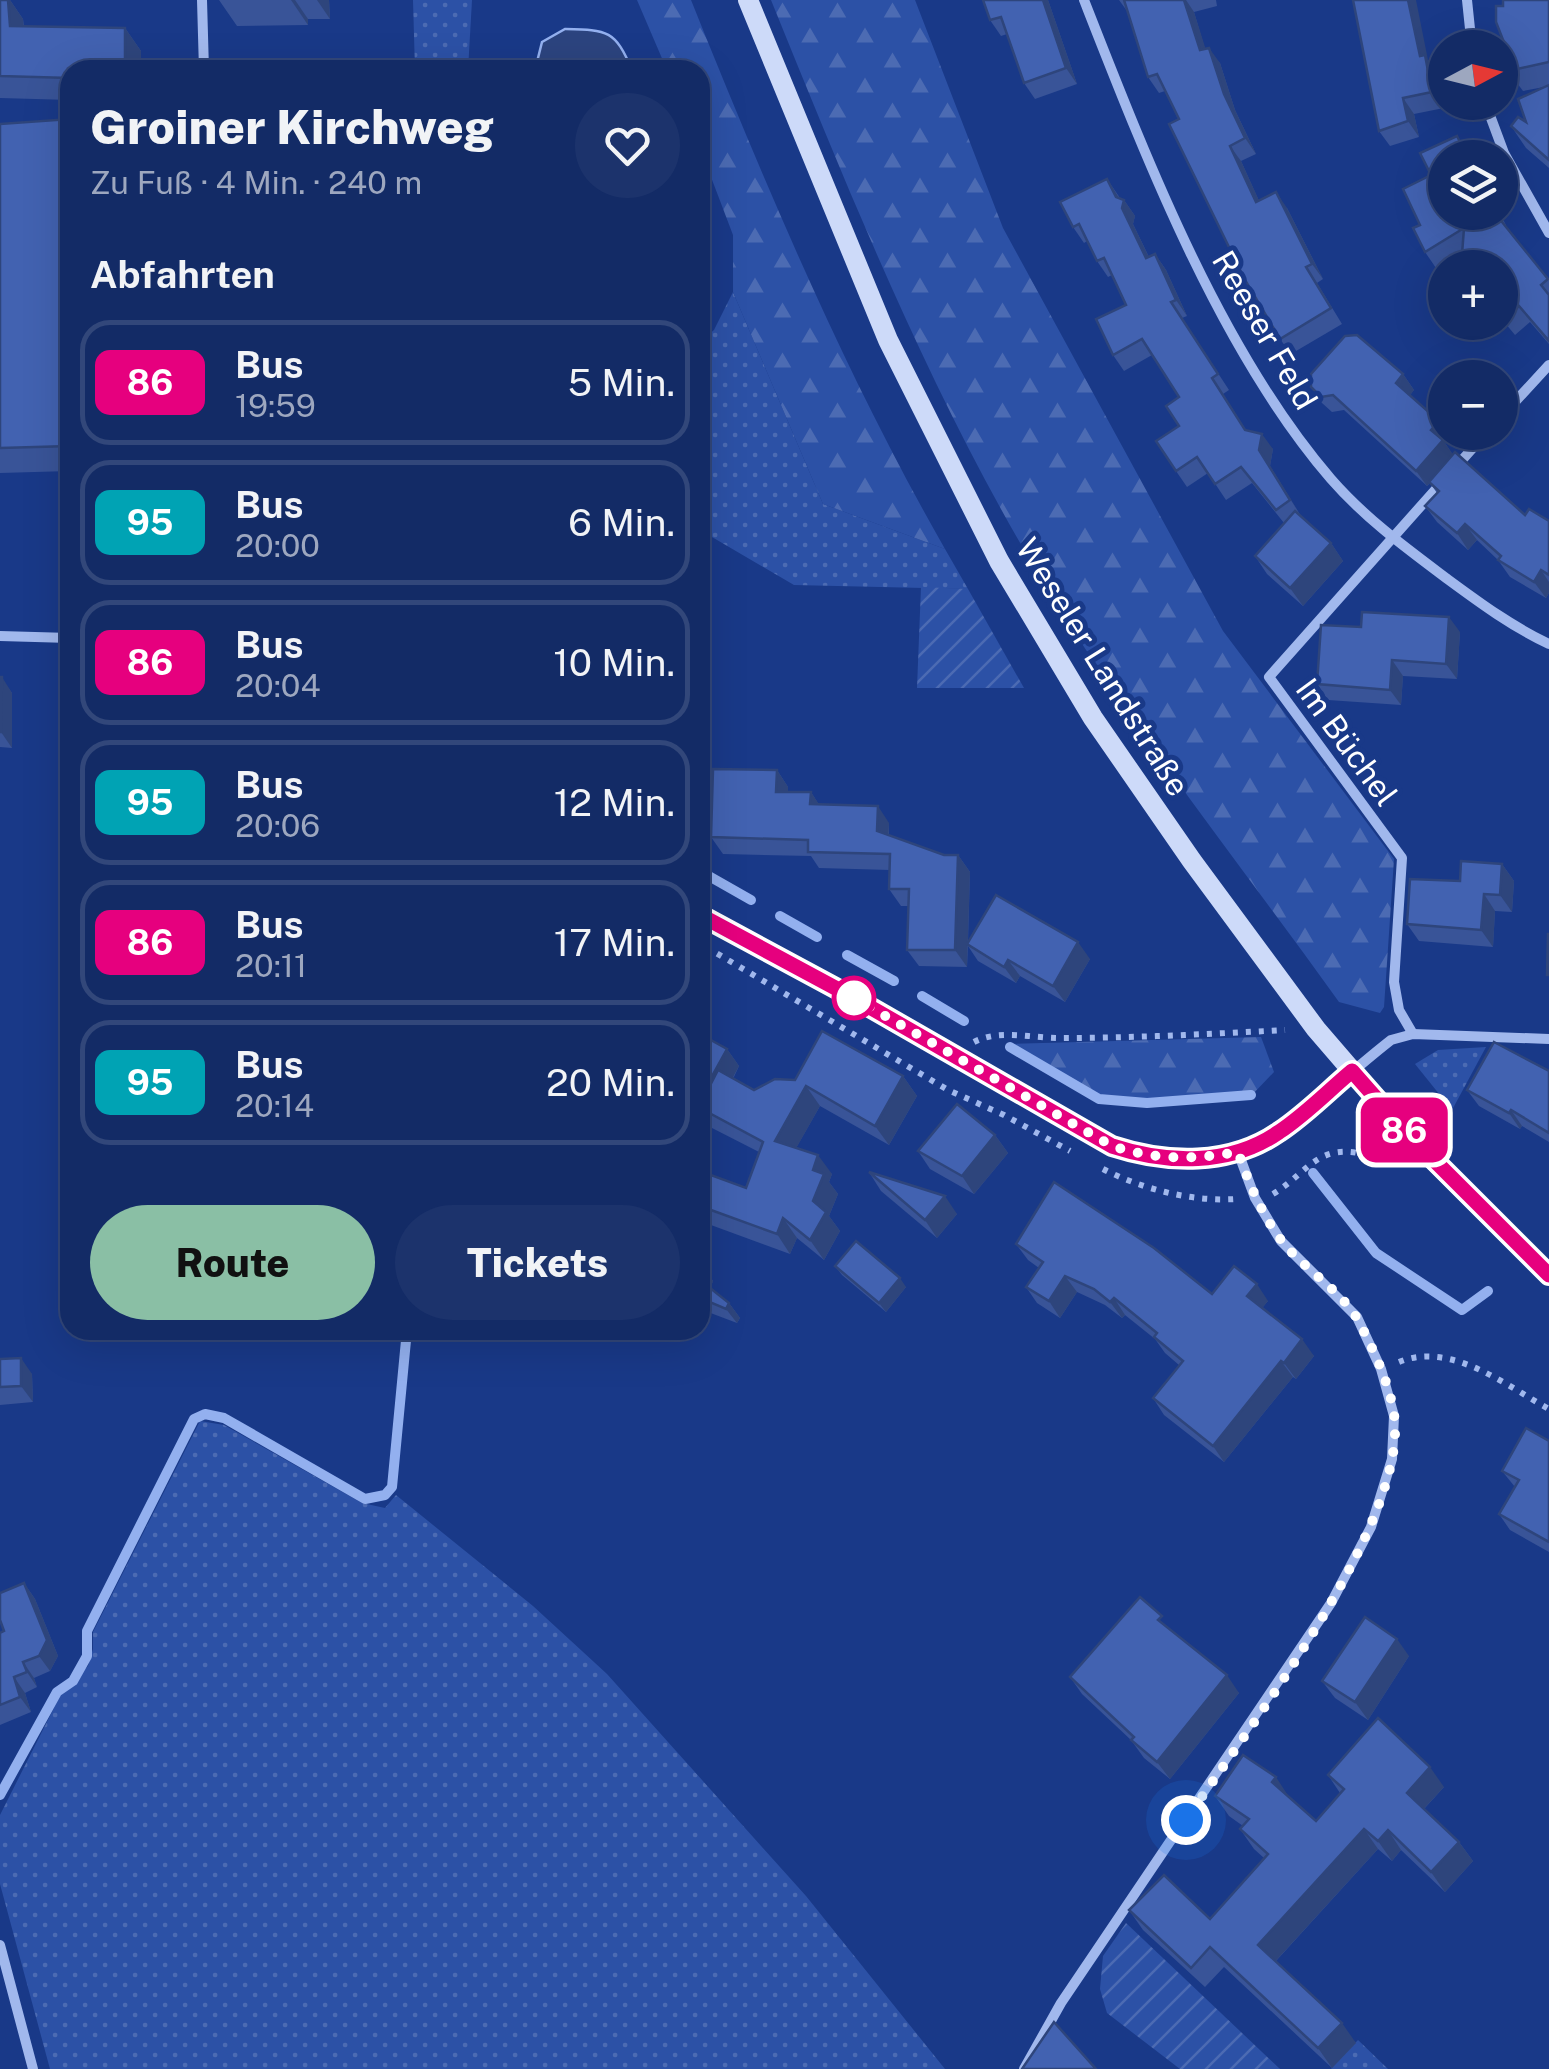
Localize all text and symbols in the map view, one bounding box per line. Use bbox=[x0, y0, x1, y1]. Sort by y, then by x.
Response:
north arrow bbox=[1428, 30, 1518, 120]
map controls bbox=[1428, 30, 1518, 450]
button: heart bbox=[575, 93, 680, 198]
text: Groiner Kirchweg bbox=[90, 98, 494, 155]
button: layers bbox=[1428, 140, 1518, 230]
text: Zu Fuß · 4 Min. · 240 m bbox=[90, 164, 422, 201]
street label: Reeser Feld bbox=[1205, 244, 1325, 416]
button: + bbox=[1428, 250, 1518, 340]
text: Abfahrten bbox=[90, 252, 275, 297]
text: Bus bbox=[235, 342, 304, 387]
text: 5 Min. bbox=[568, 360, 675, 405]
button: − bbox=[1428, 360, 1518, 450]
text: 86 bbox=[127, 362, 173, 403]
text: 19:59 bbox=[235, 387, 316, 424]
text: Bus bbox=[235, 482, 304, 527]
text: 6 Min. bbox=[568, 500, 675, 545]
text: 95 bbox=[127, 502, 173, 543]
text: 20:00 bbox=[235, 527, 320, 564]
street label: Weseler Landstraße bbox=[1009, 531, 1197, 803]
text: Bus bbox=[235, 622, 304, 667]
text: 10 Min. bbox=[553, 640, 675, 685]
text: 86 bbox=[127, 642, 173, 683]
text: 20:04 bbox=[235, 667, 321, 704]
street label: Im Büchel bbox=[1289, 671, 1405, 813]
text: Bus bbox=[235, 762, 304, 807]
text: 12 Min. bbox=[554, 780, 675, 825]
text: 95 bbox=[127, 782, 173, 823]
text: 20:06 bbox=[235, 807, 320, 844]
text: Bus bbox=[235, 902, 304, 947]
text: 17 Min. bbox=[554, 920, 675, 965]
text: 86 bbox=[127, 922, 173, 963]
text: 20:11 bbox=[235, 947, 307, 984]
unlabelled marker bbox=[833, 977, 875, 1019]
text: Bus bbox=[235, 1042, 304, 1087]
text: 20 Min. bbox=[546, 1060, 675, 1105]
text: 95 bbox=[127, 1062, 173, 1103]
text: 20:14 bbox=[235, 1087, 314, 1124]
line badge: 86 bbox=[1359, 1098, 1449, 1162]
text: 86 bbox=[1381, 1110, 1427, 1151]
button: Route bbox=[90, 1205, 375, 1320]
button: Tickets bbox=[395, 1205, 680, 1320]
your location bbox=[1161, 1795, 1211, 1845]

